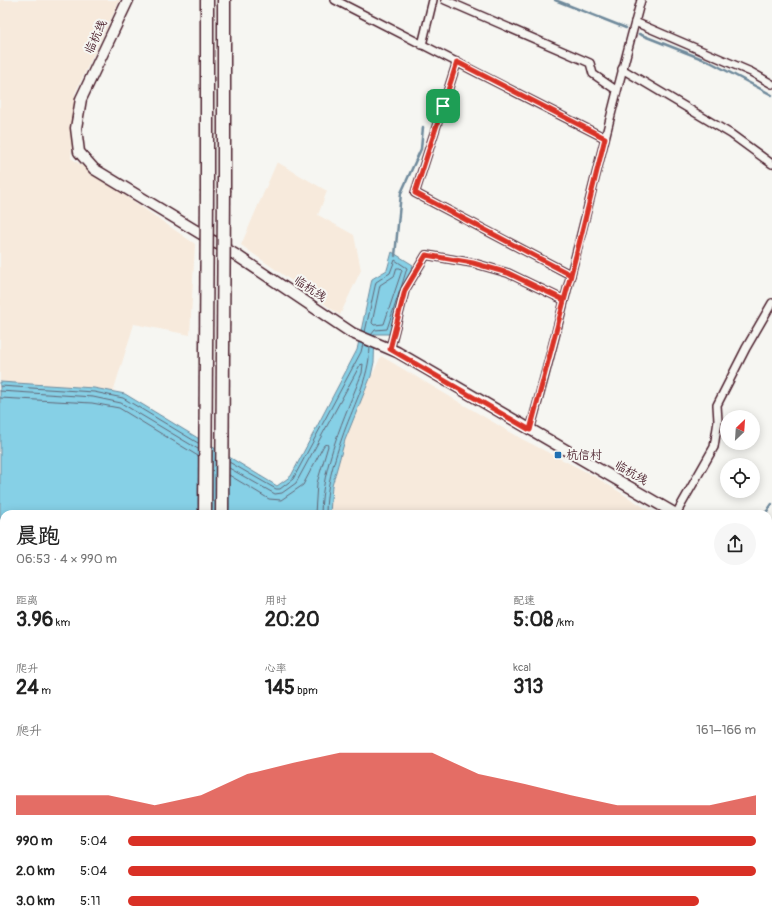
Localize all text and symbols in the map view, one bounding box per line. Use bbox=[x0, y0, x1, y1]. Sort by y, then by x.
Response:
street label: 临杭线 bbox=[82, 18, 110, 56]
pin bbox=[426, 89, 460, 123]
icon: arrive bbox=[432, 95, 454, 117]
street label: 临杭线 bbox=[291, 273, 329, 305]
north arrow bbox=[720, 410, 760, 450]
map controls bbox=[720, 410, 760, 498]
place label: 杭信村 bbox=[566, 448, 602, 463]
marker: 杭信村 bbox=[553, 450, 563, 460]
street label: 临杭线 bbox=[612, 458, 650, 488]
button: locate bbox=[720, 458, 760, 498]
text: 晨跑 bbox=[16, 522, 60, 550]
button: share bbox=[714, 523, 756, 565]
text: 06:53 · 4 × 990 m bbox=[16, 551, 117, 567]
text: 距离 bbox=[16, 594, 38, 607]
text: 用时 bbox=[265, 594, 287, 607]
text: 配速 bbox=[513, 594, 535, 607]
text: 3.96 bbox=[16, 607, 53, 632]
text: 20:20 bbox=[265, 607, 320, 632]
text: 5:08 bbox=[513, 607, 553, 632]
text: km bbox=[53, 616, 70, 629]
text: /km bbox=[553, 616, 574, 629]
text: kcal bbox=[513, 661, 531, 674]
text: 爬升 bbox=[16, 662, 38, 675]
text: 心率 bbox=[265, 662, 287, 675]
text: 313 bbox=[513, 674, 543, 699]
text: 24 bbox=[16, 675, 39, 700]
text: 145 bbox=[265, 675, 295, 700]
text: m bbox=[39, 684, 51, 697]
text: bpm bbox=[295, 684, 318, 697]
text: 161–166 m bbox=[696, 722, 756, 738]
text: 爬升 bbox=[16, 723, 42, 739]
text: 990 m bbox=[16, 833, 53, 849]
text: 5:04 bbox=[80, 833, 107, 849]
text: 2.0 km bbox=[16, 863, 55, 879]
text: 5:04 bbox=[80, 863, 107, 879]
text: 3.0 km bbox=[16, 893, 55, 909]
text: 5:11 bbox=[80, 893, 101, 909]

